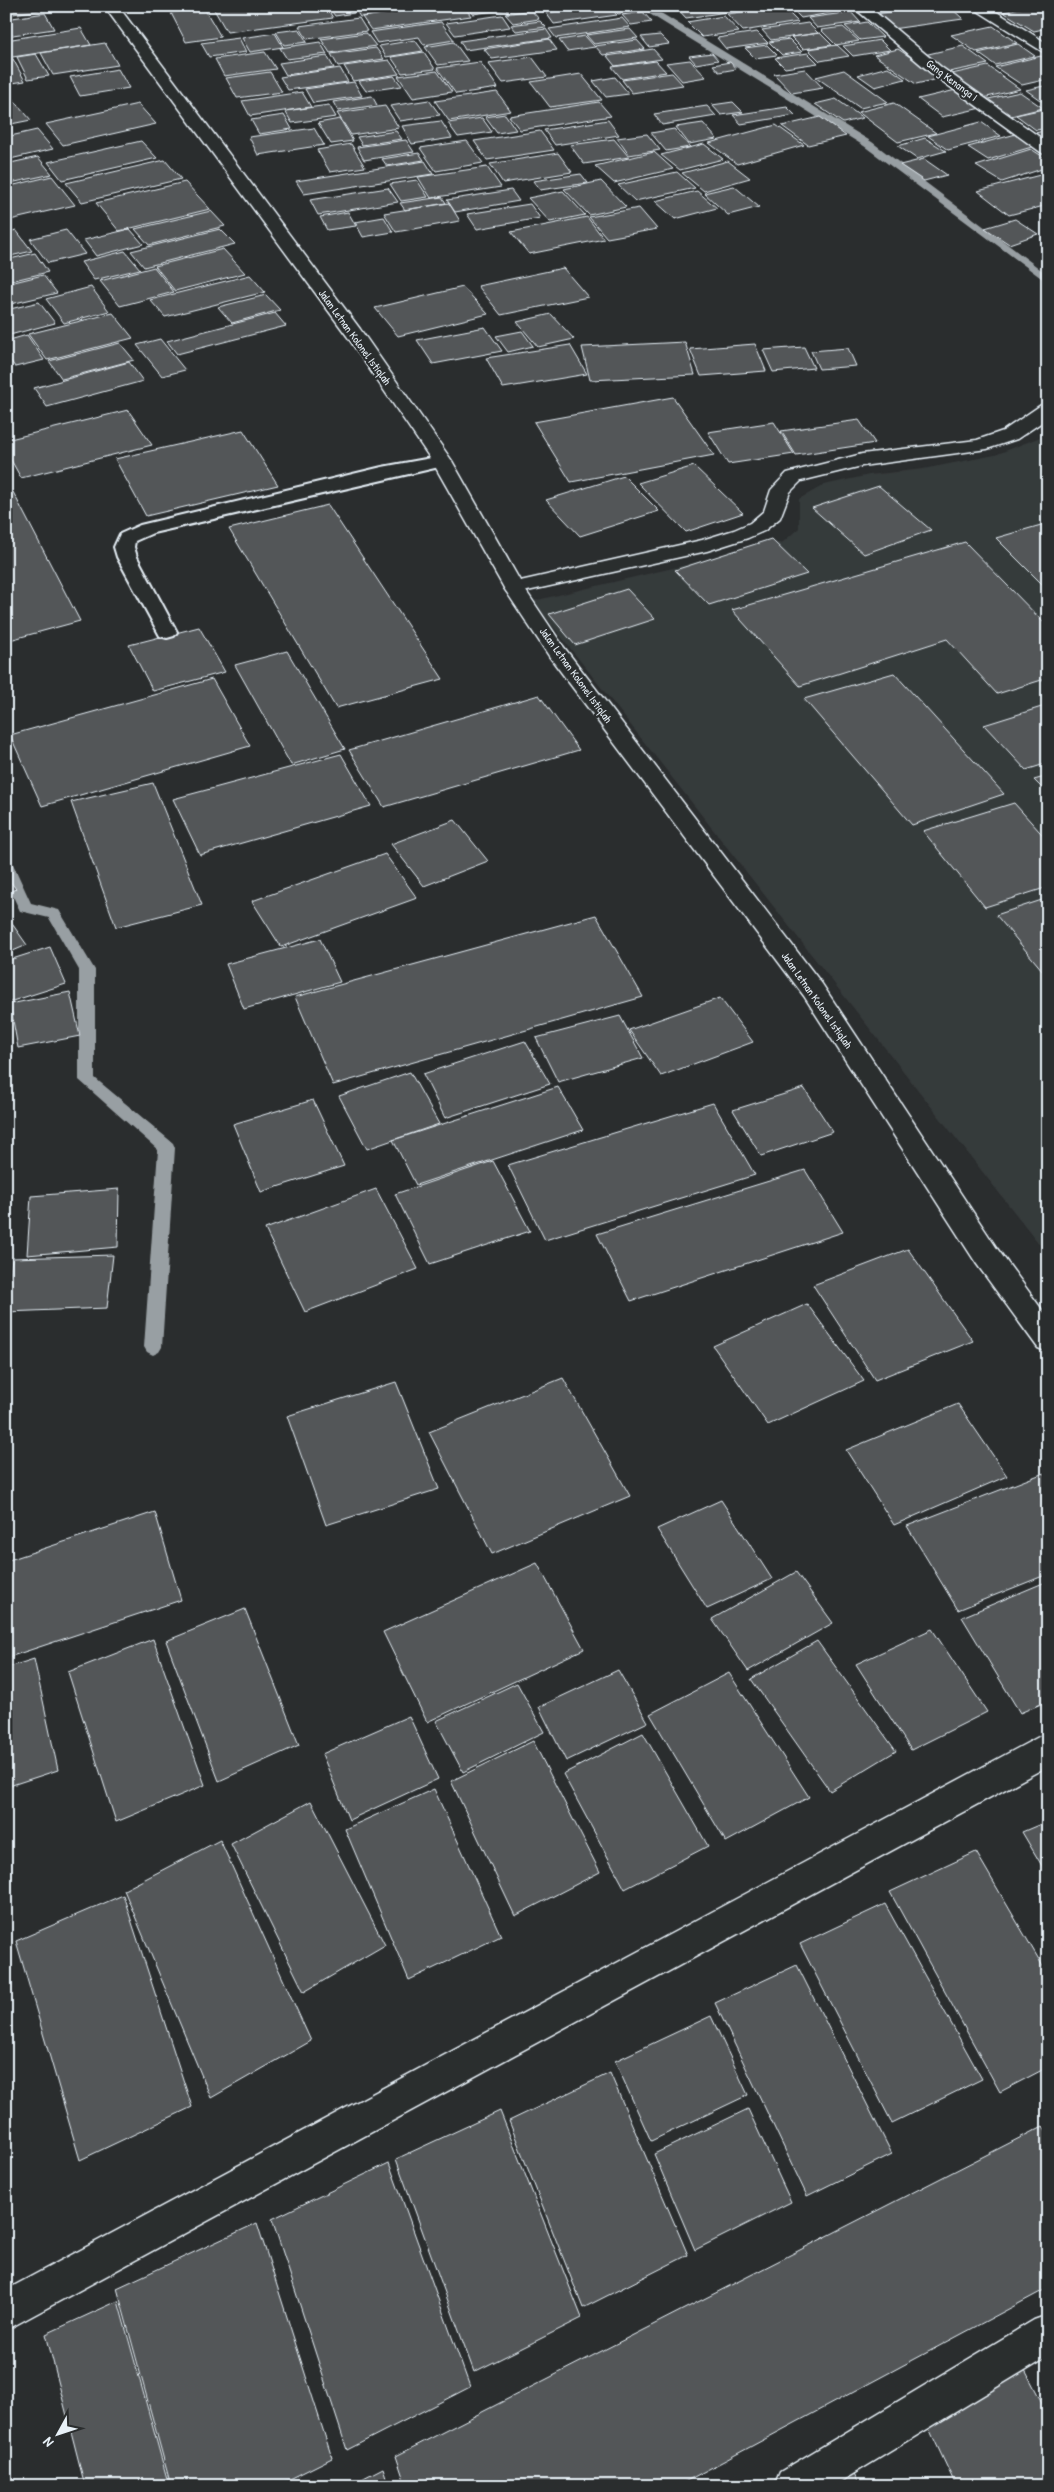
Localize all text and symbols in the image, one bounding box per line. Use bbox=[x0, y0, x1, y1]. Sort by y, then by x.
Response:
street label: Gang Kenanga I bbox=[924, 56, 980, 104]
street label: Jalan Letnan Kolonel Istiqlah bbox=[316, 287, 395, 388]
street label: Jalan Letnan Kolonel Istiqlah bbox=[537, 625, 616, 726]
street label: Jalan Letnan Kolonel Istiqlah bbox=[778, 949, 856, 1051]
north arrow bbox=[32, 2410, 82, 2460]
text: N bbox=[38, 2433, 57, 2452]

